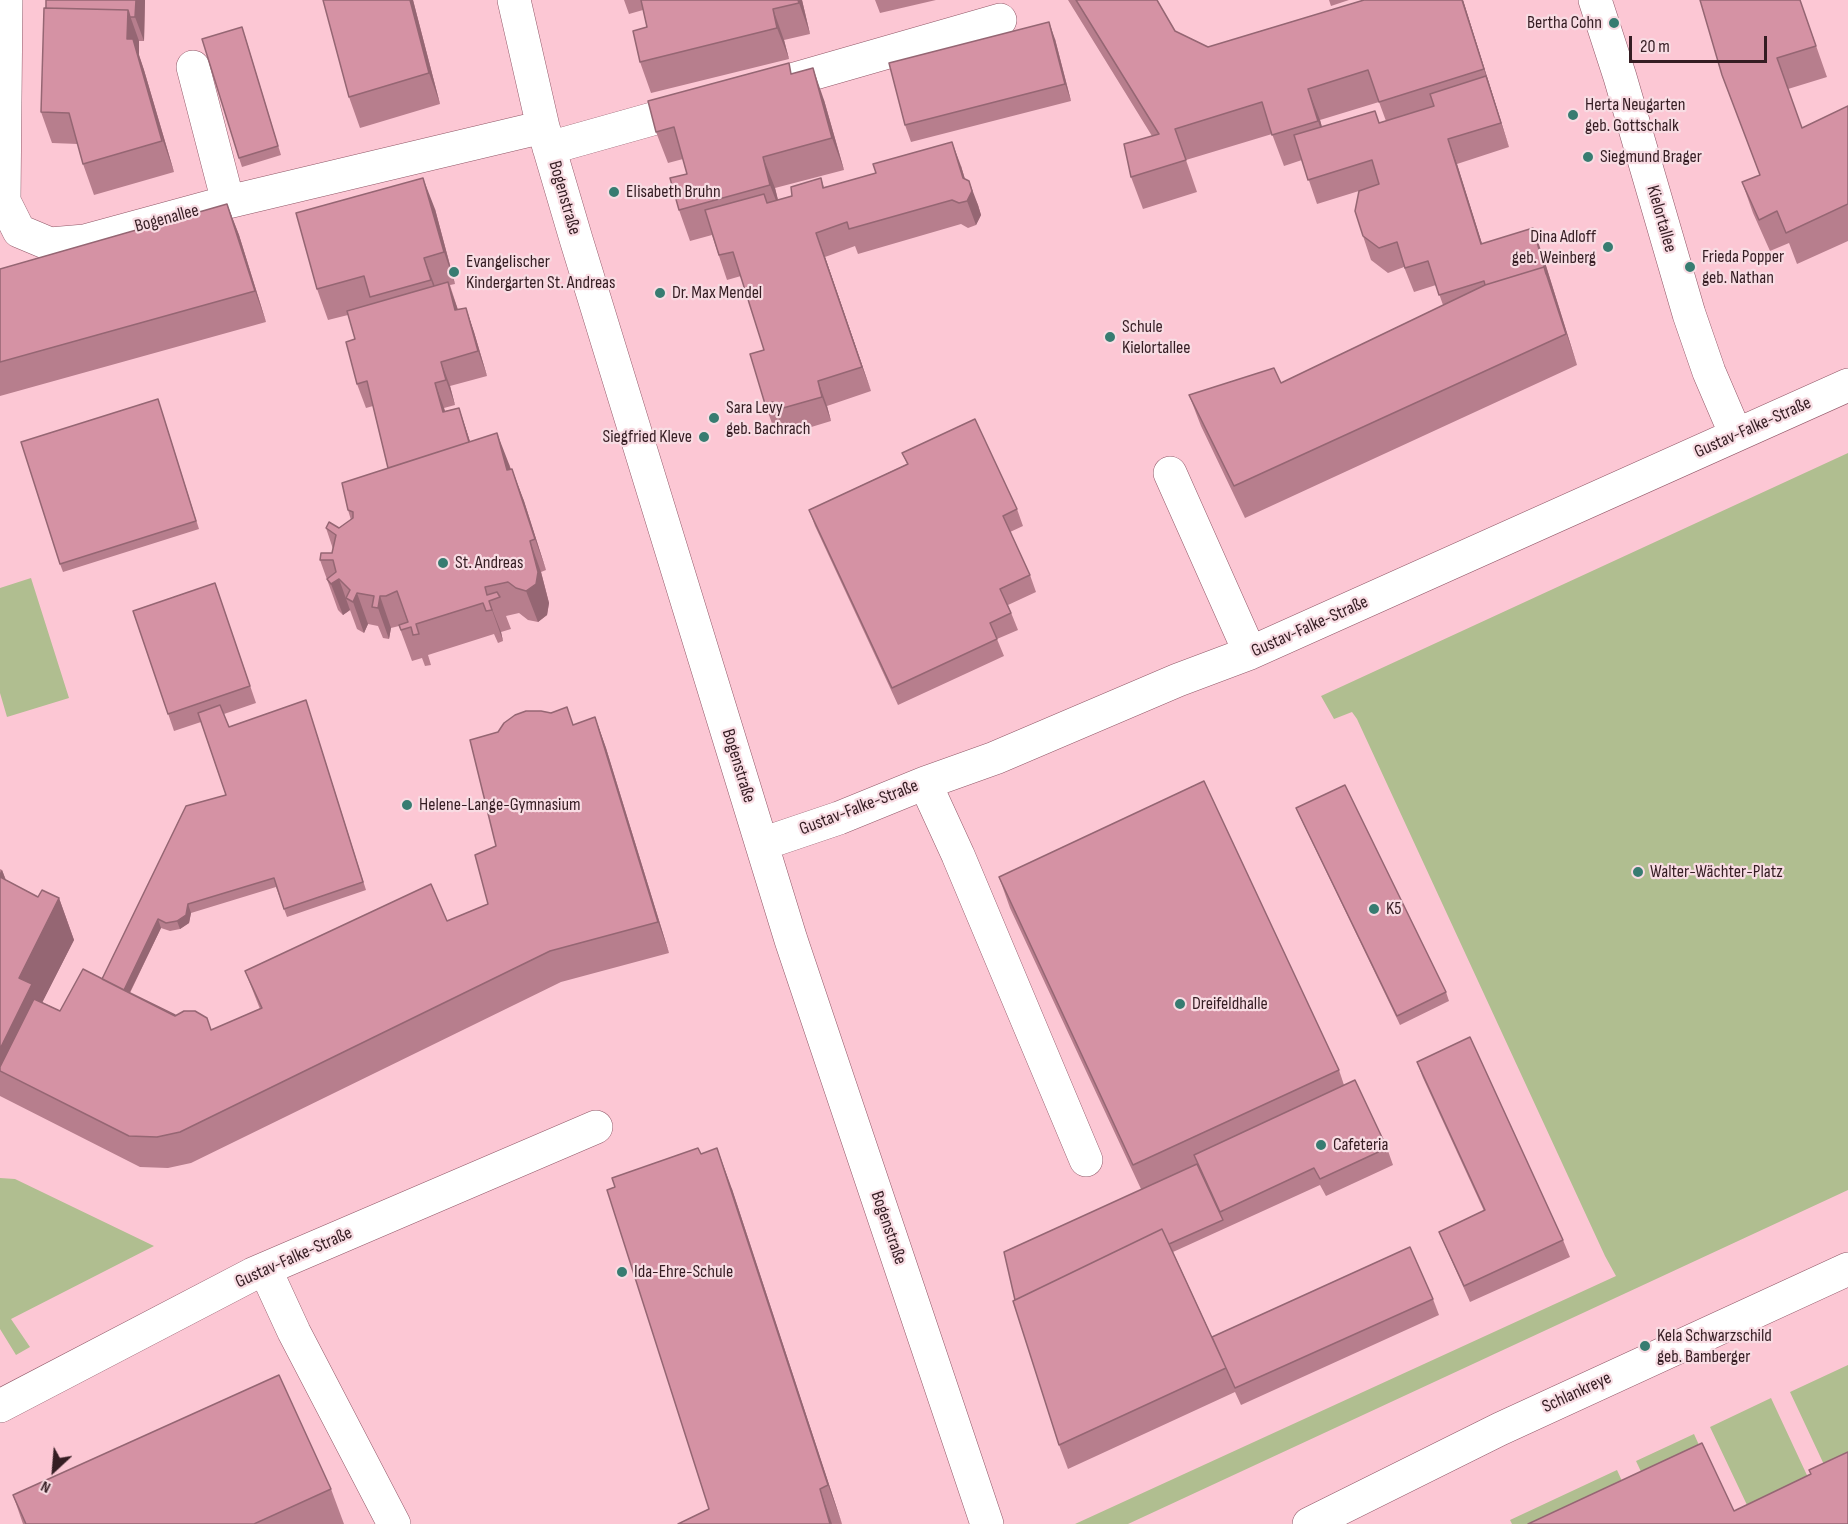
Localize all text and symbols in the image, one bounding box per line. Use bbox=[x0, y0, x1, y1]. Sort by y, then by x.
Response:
place label: Bertha Cohn bbox=[1527, 12, 1602, 34]
marker: Bertha Cohn bbox=[1607, 16, 1621, 30]
scale bar bbox=[1632, 24, 1770, 62]
text: 20 m bbox=[1640, 36, 1670, 57]
place label: Herta Neugarten geb. Gottschalk bbox=[1585, 94, 1685, 136]
marker: Herta Neugarten geb. Gottschalk bbox=[1566, 108, 1580, 122]
place label: Siegmund Brager bbox=[1600, 146, 1702, 168]
marker: Siegmund Brager bbox=[1581, 150, 1595, 164]
street label: Bogenstraße bbox=[543, 158, 585, 238]
place label: Elisabeth Bruhn bbox=[626, 181, 721, 203]
street label: Kielortallee bbox=[1641, 183, 1681, 255]
marker: Elisabeth Bruhn bbox=[607, 185, 621, 199]
street label: Bogenallee bbox=[133, 200, 201, 238]
place label: Dina Adloff geb. Weinberg bbox=[1512, 226, 1596, 268]
marker: Dina Adloff geb. Weinberg bbox=[1601, 240, 1615, 254]
place label: Frieda Popper geb. Nathan bbox=[1702, 246, 1784, 288]
place label: Evangelischer Kindergarten St. Andreas bbox=[466, 251, 616, 294]
marker: Frieda Popper geb. Nathan bbox=[1683, 260, 1697, 274]
marker: Evangelischer Kindergarten St. Andreas bbox=[447, 265, 461, 279]
place label: Dr. Max Mendel bbox=[672, 282, 762, 304]
marker: Dr. Max Mendel bbox=[653, 286, 667, 300]
place label: Schule Kielortallee bbox=[1122, 316, 1190, 358]
marker: Schule Kielortallee bbox=[1103, 330, 1117, 344]
street label: Gustav-Falke-Straße bbox=[1691, 393, 1815, 463]
place label: Sara Levy geb. Bachrach bbox=[726, 397, 811, 440]
marker: Sara Levy geb. Bachrach bbox=[707, 411, 721, 425]
place label: Siegfried Kleve bbox=[603, 426, 692, 448]
marker: Siegfried Kleve bbox=[697, 430, 711, 444]
place label: St. Andreas bbox=[455, 552, 523, 574]
marker: St. Andreas bbox=[436, 556, 450, 570]
street label: Gustav-Falke-Straße bbox=[1248, 592, 1372, 662]
street label: Bogenstraße bbox=[717, 726, 759, 806]
street label: Gustav-Falke-Straße bbox=[797, 775, 921, 841]
place label: Helene-Lange-Gymnasium bbox=[419, 794, 581, 816]
marker: Helene-Lange-Gymnasium bbox=[400, 798, 414, 812]
place label: Walter-Wächter-Platz bbox=[1650, 861, 1783, 883]
marker: Walter-Wächter-Platz bbox=[1631, 865, 1645, 879]
place label: K5 bbox=[1386, 898, 1401, 920]
marker: K5 bbox=[1367, 902, 1381, 916]
place label: Dreifeldhalle bbox=[1192, 993, 1268, 1015]
marker: Dreifeldhalle bbox=[1173, 997, 1187, 1011]
place label: Cafeteria bbox=[1333, 1134, 1388, 1156]
marker: Cafeteria bbox=[1314, 1138, 1328, 1152]
street label: Bogenstraße bbox=[865, 1189, 911, 1267]
street label: Gustav-Falke-Straße bbox=[232, 1223, 356, 1293]
place label: Ida-Ehre-Schule bbox=[634, 1261, 733, 1283]
marker: Ida-Ehre-Schule bbox=[615, 1265, 629, 1279]
place label: Kela Schwarzschild geb. Bamberger bbox=[1657, 1325, 1772, 1368]
marker: Kela Schwarzschild geb. Bamberger bbox=[1638, 1339, 1652, 1353]
street label: Schlankreye bbox=[1539, 1368, 1615, 1418]
north arrow bbox=[24, 1440, 84, 1500]
text: N bbox=[38, 1476, 54, 1497]

